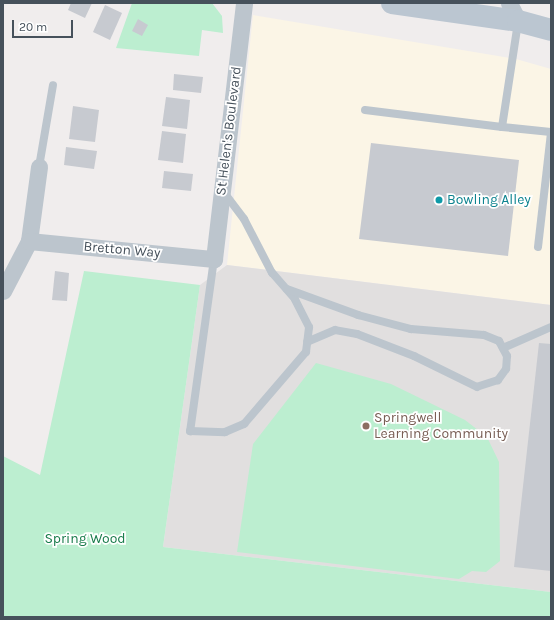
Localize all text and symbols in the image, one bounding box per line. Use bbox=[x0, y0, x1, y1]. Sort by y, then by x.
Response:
scale bar bbox=[14, 12, 75, 38]
text: 20 m bbox=[19, 20, 47, 34]
street label: St Helen's Boulevard bbox=[213, 66, 245, 196]
place label: Bowling Alley bbox=[447, 192, 531, 208]
marker: Bowling Alley bbox=[434, 195, 444, 205]
street label: Bretton Way bbox=[83, 238, 161, 262]
place label: Springwell Learning Community bbox=[374, 410, 508, 442]
marker: Springwell Learning Community bbox=[361, 421, 371, 431]
park label: Spring Wood bbox=[44, 531, 126, 547]

